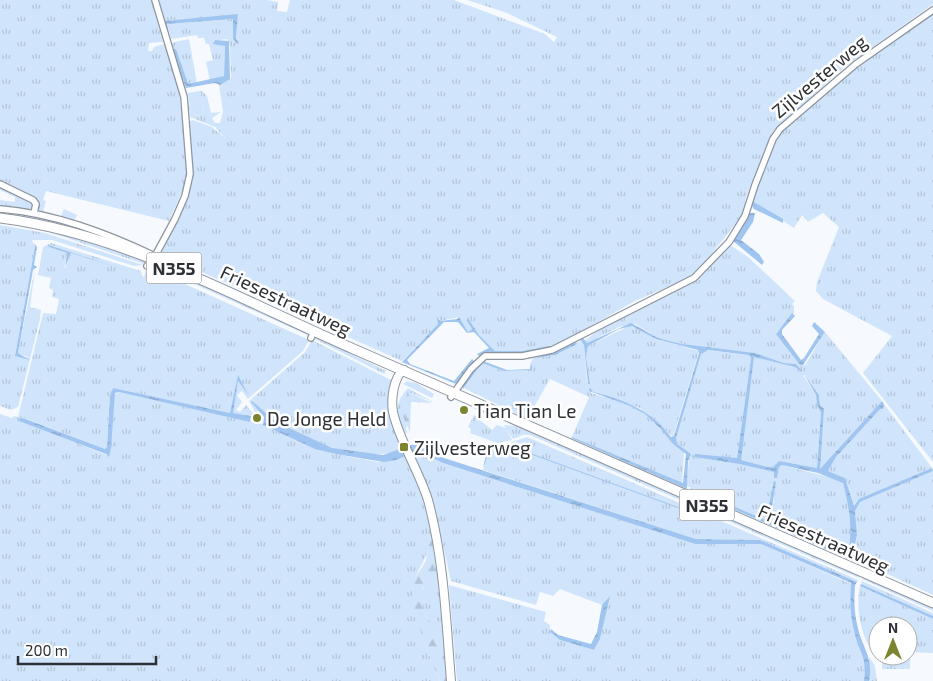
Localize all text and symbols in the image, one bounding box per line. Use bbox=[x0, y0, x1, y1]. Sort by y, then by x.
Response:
street label: Zijlvesterweg bbox=[767, 29, 871, 122]
road number: N355 bbox=[146, 252, 202, 284]
street label: Friesestraatweg bbox=[217, 260, 355, 340]
place label: Tian Tian Le bbox=[474, 399, 576, 422]
marker: Tian Tian Le bbox=[458, 404, 470, 416]
place label: De Jonge Held bbox=[267, 407, 386, 430]
marker: De Jonge Held bbox=[251, 412, 263, 424]
place label: Zijlvesterweg bbox=[414, 436, 531, 459]
marker: Zijlvesterweg bbox=[398, 441, 410, 453]
road number: N355 bbox=[680, 490, 734, 520]
street label: Friesestraatweg bbox=[755, 499, 894, 577]
north arrow bbox=[868, 616, 918, 666]
text: N bbox=[888, 619, 898, 636]
scale bar bbox=[18, 634, 155, 666]
text: 200 m bbox=[25, 641, 68, 659]

